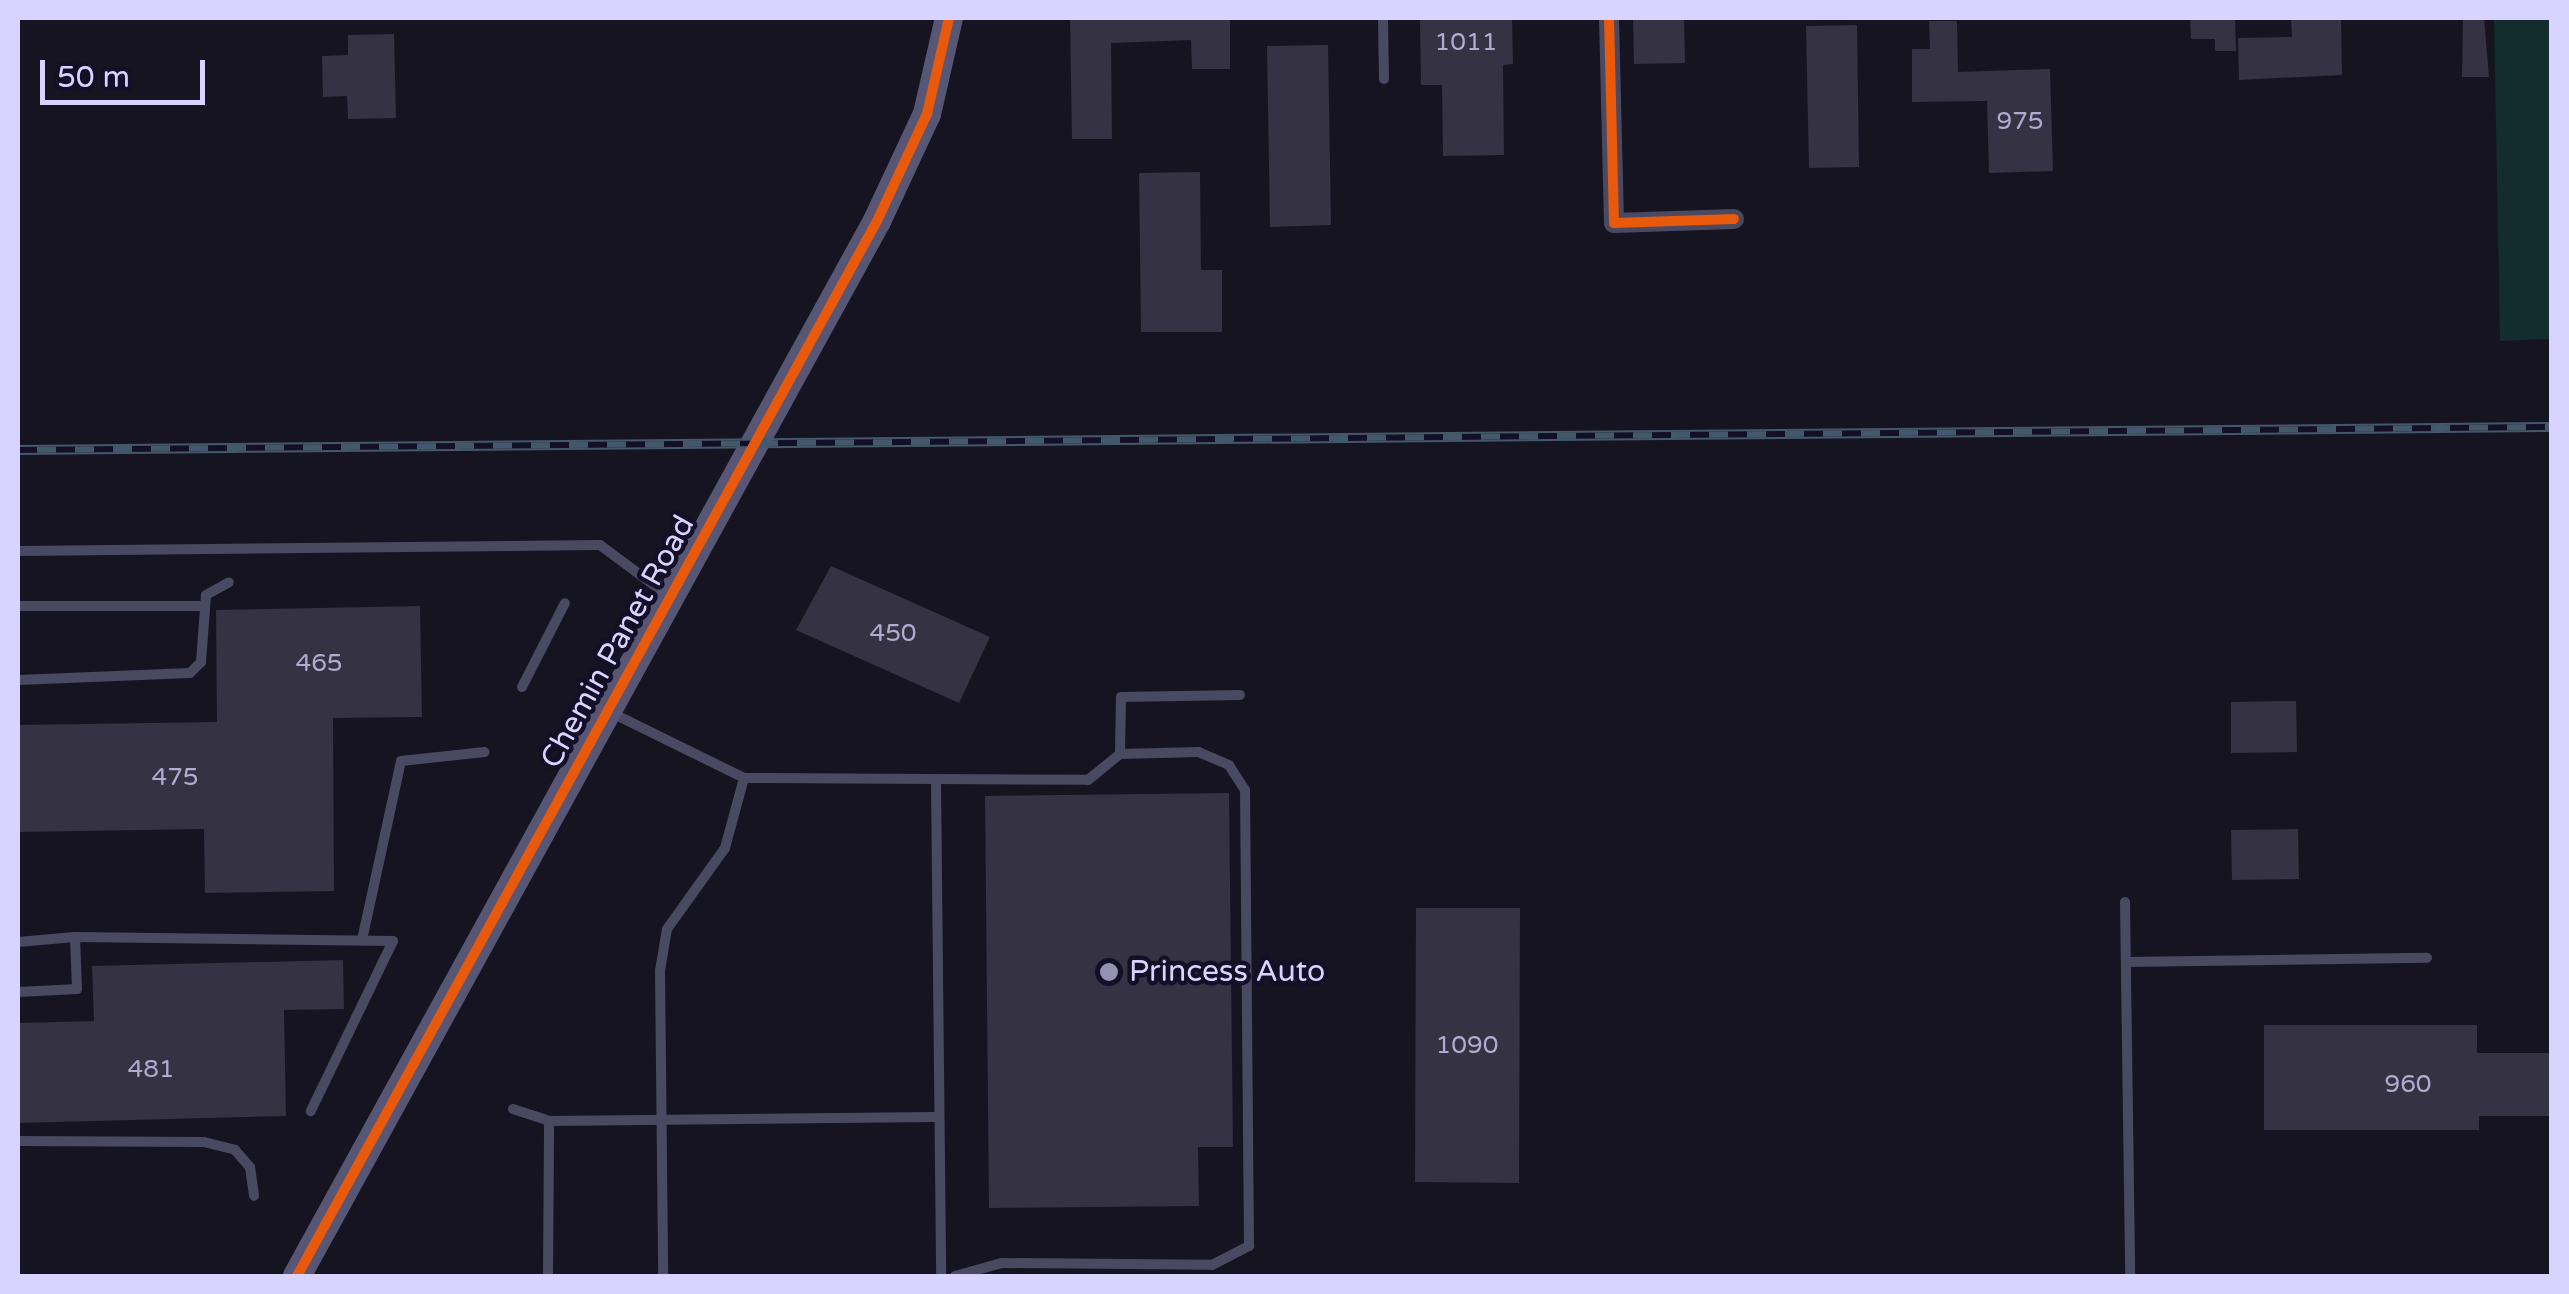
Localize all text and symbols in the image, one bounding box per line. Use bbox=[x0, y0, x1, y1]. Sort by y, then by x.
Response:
house number: 1011 bbox=[1435, 27, 1497, 57]
scale bar bbox=[45, 40, 210, 102]
text: 50 m bbox=[57, 59, 130, 96]
house number: 975 bbox=[1996, 106, 2044, 136]
street label: Chemin Panet Road bbox=[534, 509, 702, 775]
house number: 450 bbox=[869, 618, 917, 648]
house number: 465 bbox=[295, 648, 343, 678]
house number: 475 bbox=[151, 762, 199, 792]
place label: Princess Auto bbox=[1129, 954, 1325, 990]
marker: Princess Auto bbox=[1098, 961, 1120, 983]
house number: 1090 bbox=[1436, 1030, 1498, 1060]
house number: 481 bbox=[127, 1054, 175, 1084]
house number: 960 bbox=[2384, 1069, 2432, 1099]

